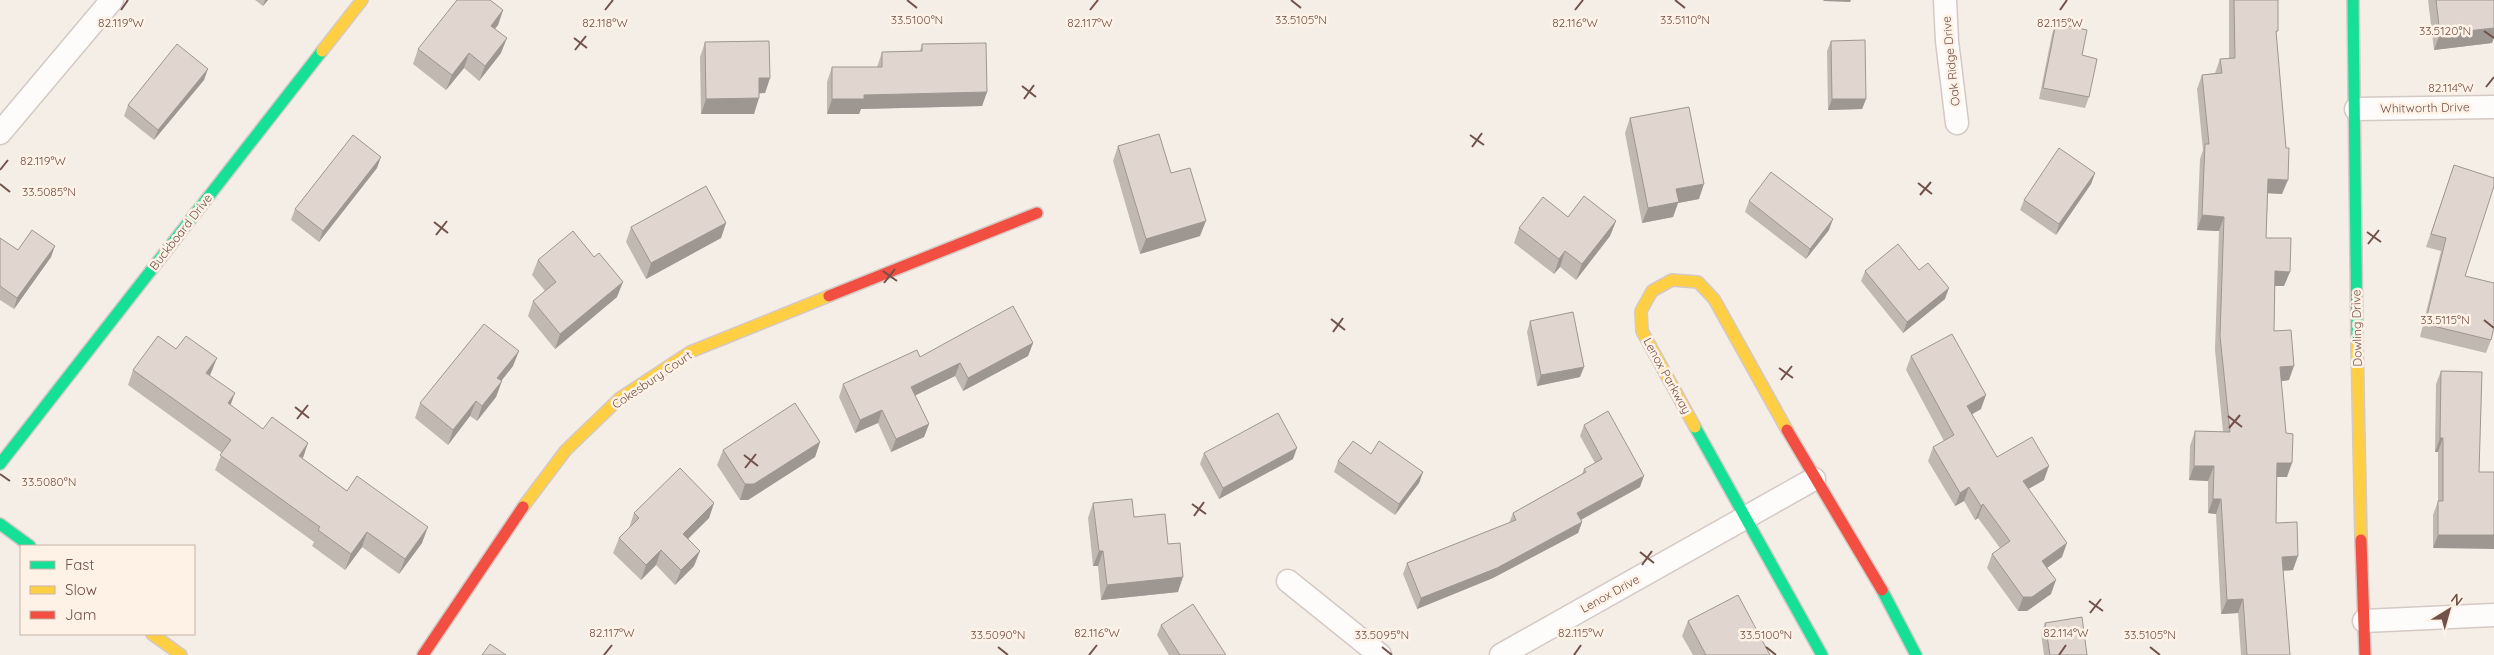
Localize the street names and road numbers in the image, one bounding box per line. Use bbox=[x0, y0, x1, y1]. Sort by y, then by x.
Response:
street label: Oak Ridge Drive bbox=[1938, 15, 1963, 107]
street label: Whitworth Drive bbox=[2380, 99, 2470, 116]
street label: Buckboard Drive bbox=[146, 190, 215, 273]
street label: Dowling Drive bbox=[2348, 289, 2365, 367]
street label: Lenox Parkway bbox=[1640, 335, 1695, 417]
street label: Cokesbury Court bbox=[609, 347, 694, 412]
street label: Lenox Drive bbox=[1578, 571, 1642, 616]

